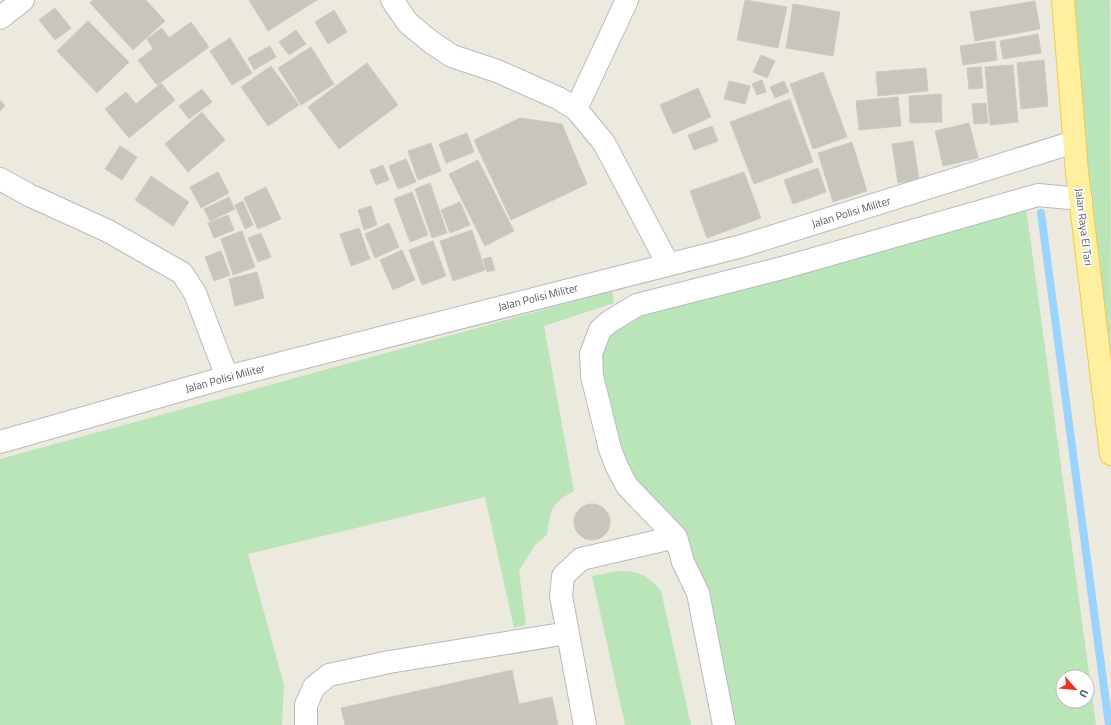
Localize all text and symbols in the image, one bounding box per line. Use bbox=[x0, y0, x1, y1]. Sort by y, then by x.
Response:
street label: Jalan Raya El Tari bbox=[1071, 187, 1097, 267]
street label: Jalan Polisi Militer bbox=[809, 192, 893, 232]
street label: Jalan Polisi Militer bbox=[496, 279, 580, 315]
street label: Jalan Polisi Militer bbox=[183, 360, 267, 396]
north arrow bbox=[1055, 669, 1095, 709]
text: U bbox=[1075, 687, 1093, 700]

